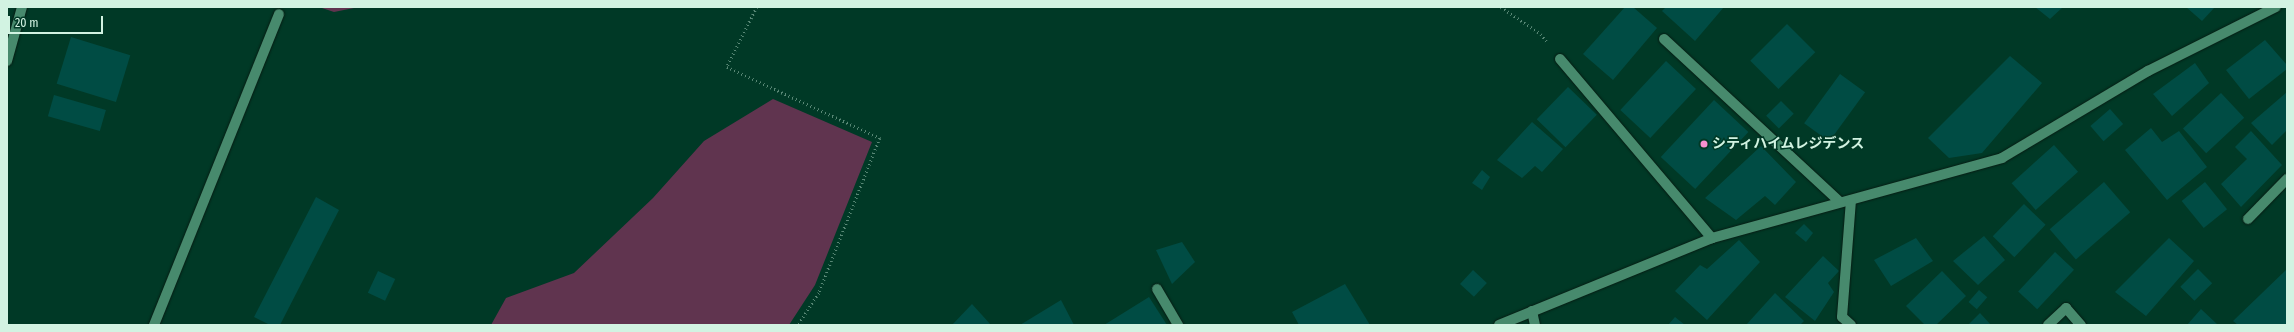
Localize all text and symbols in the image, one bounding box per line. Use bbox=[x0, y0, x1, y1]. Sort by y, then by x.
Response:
scale bar bbox=[10, 8, 105, 34]
text: 20 m bbox=[15, 16, 39, 30]
place label: シティハイムレジデンス bbox=[1712, 136, 1866, 152]
marker: シティハイムレジデンス bbox=[1699, 139, 1709, 149]

